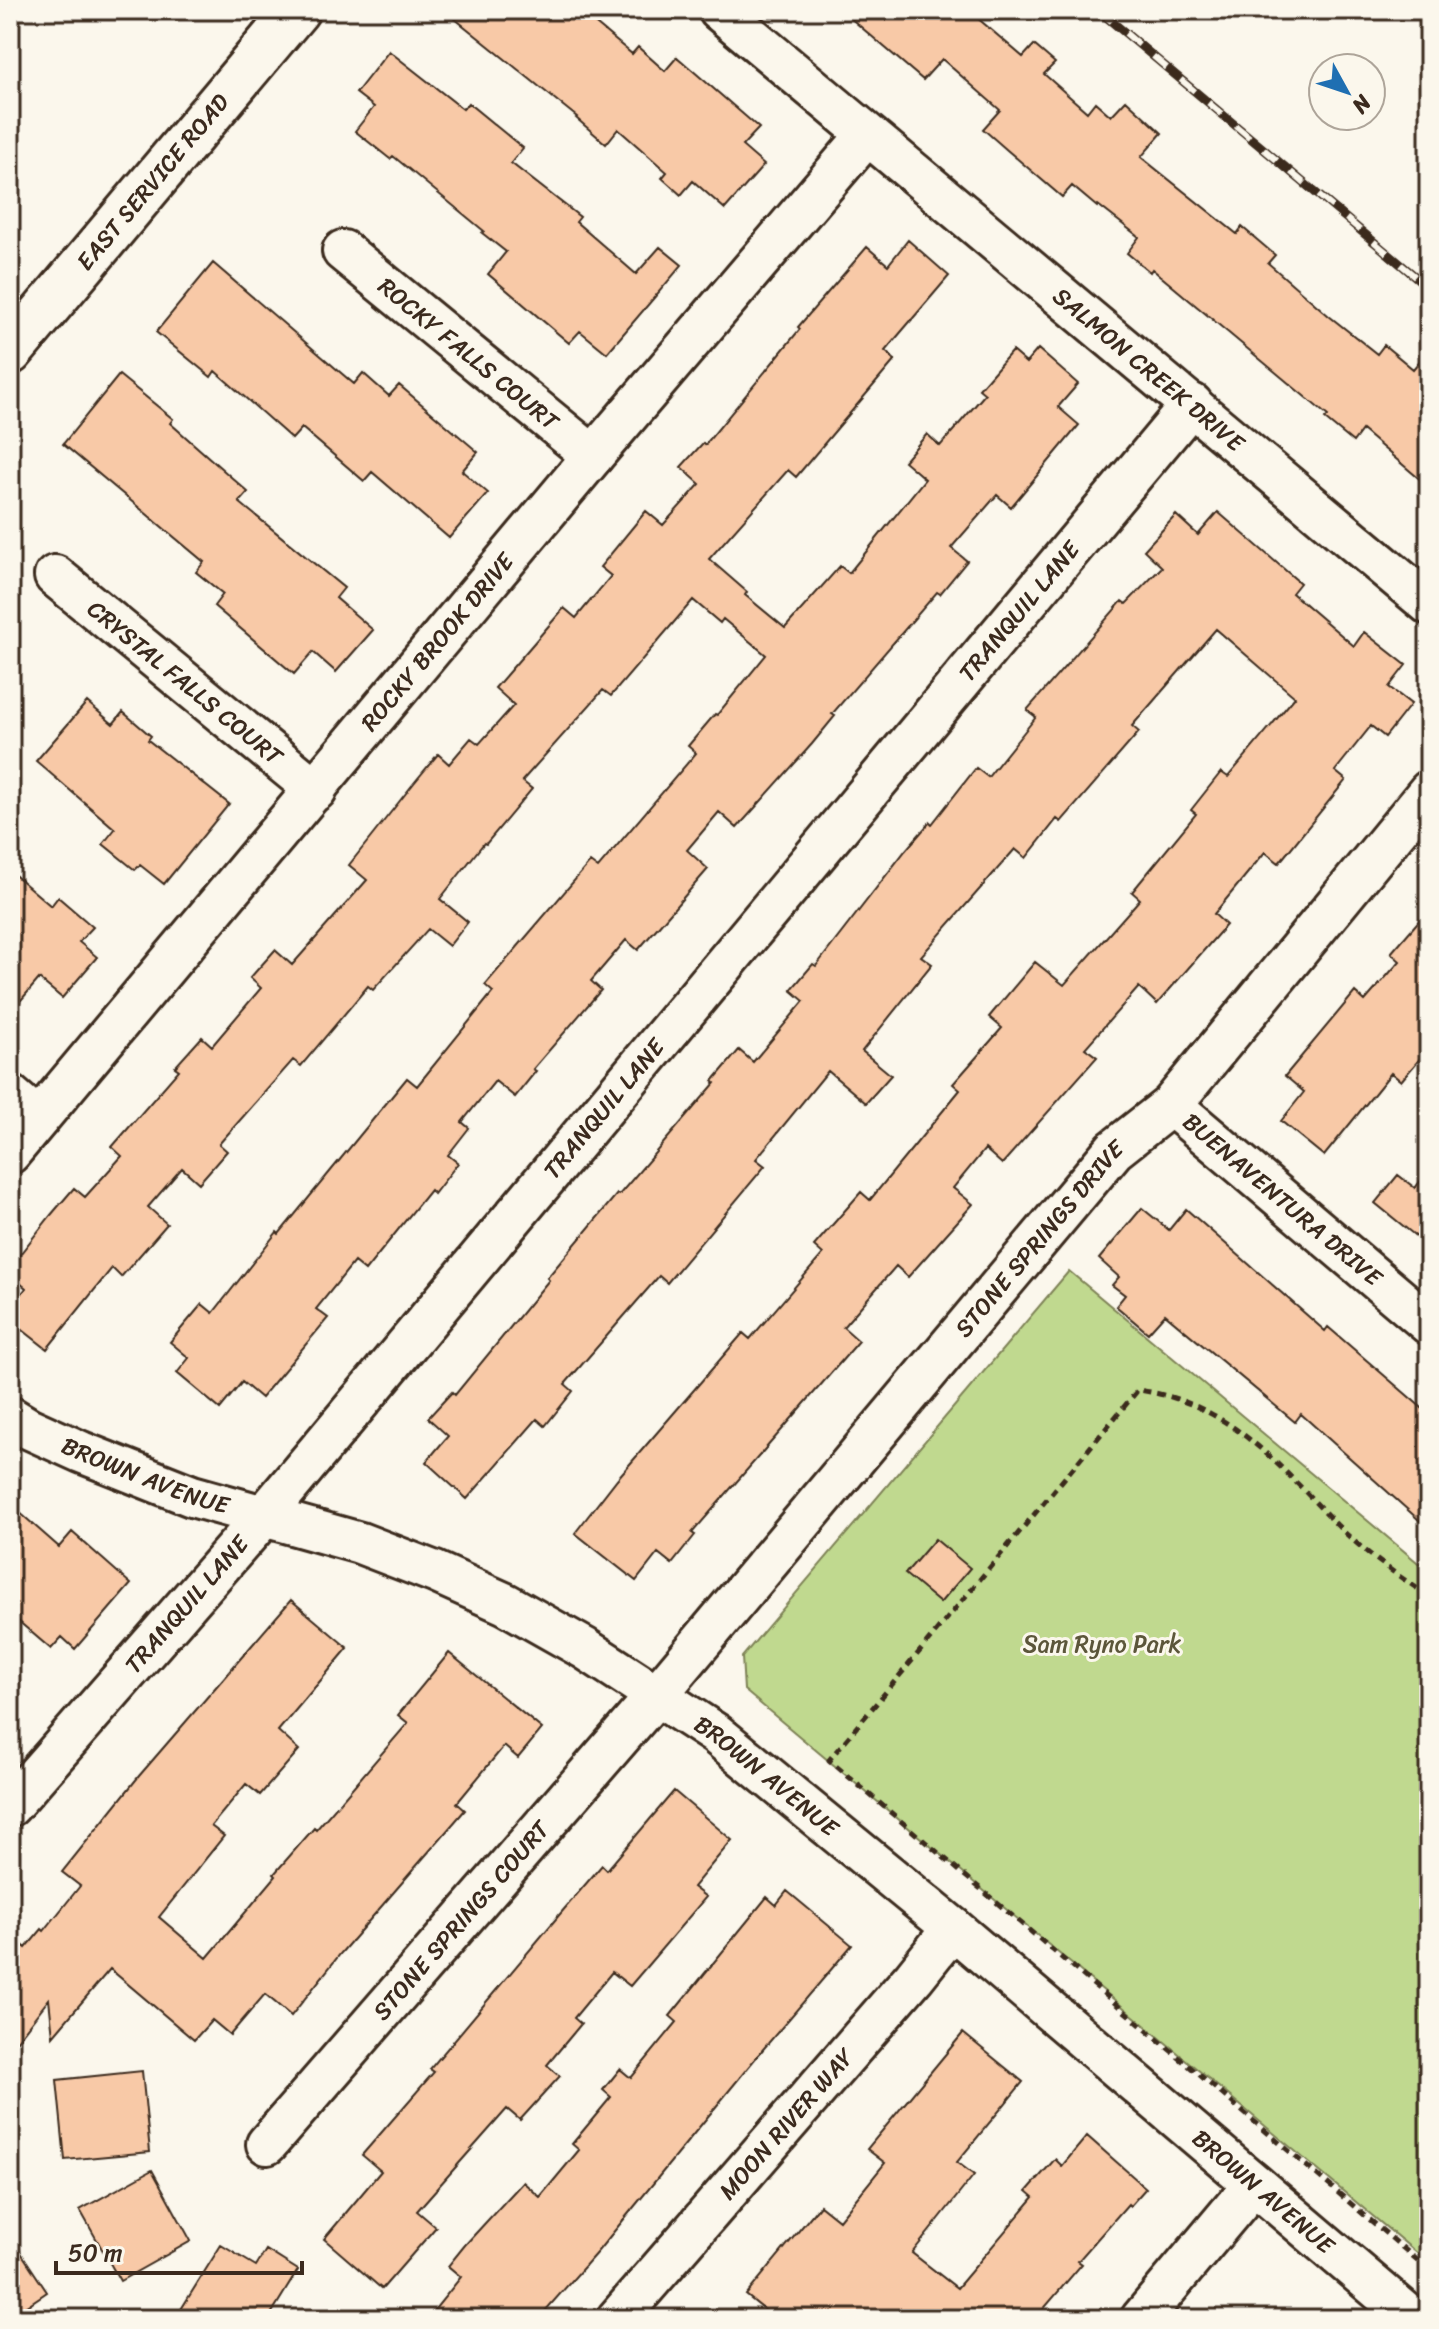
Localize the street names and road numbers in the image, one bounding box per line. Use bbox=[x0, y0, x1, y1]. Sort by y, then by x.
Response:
street label: EAST SERVICE ROAD bbox=[65, 83, 240, 280]
street label: ROCKY FALLS COURT bbox=[368, 266, 569, 442]
street label: SALMON CREEK DRIVE bbox=[1043, 276, 1255, 464]
street label: TRANQUIL LANE bbox=[947, 530, 1092, 691]
street label: ROCKY BROOK DRIVE bbox=[350, 542, 526, 741]
street label: CRYSTAL FALLS COURT bbox=[77, 589, 294, 777]
street label: TRANQUIL LANE bbox=[532, 1027, 677, 1189]
street label: BUENAVENTURA DRIVE bbox=[1173, 1102, 1393, 1298]
street label: STONE SPRINGS DRIVE bbox=[944, 1128, 1134, 1347]
street label: BROWN AVENUE bbox=[54, 1425, 236, 1527]
street label: TRANQUIL LANE bbox=[114, 1524, 261, 1683]
street label: BROWN AVENUE bbox=[685, 1704, 850, 1849]
street label: STONE SPRINGS COURT bbox=[362, 1809, 562, 2030]
street label: MOON RIVER WAY bbox=[708, 2037, 866, 2210]
street label: BROWN AVENUE bbox=[1182, 2119, 1345, 2266]

